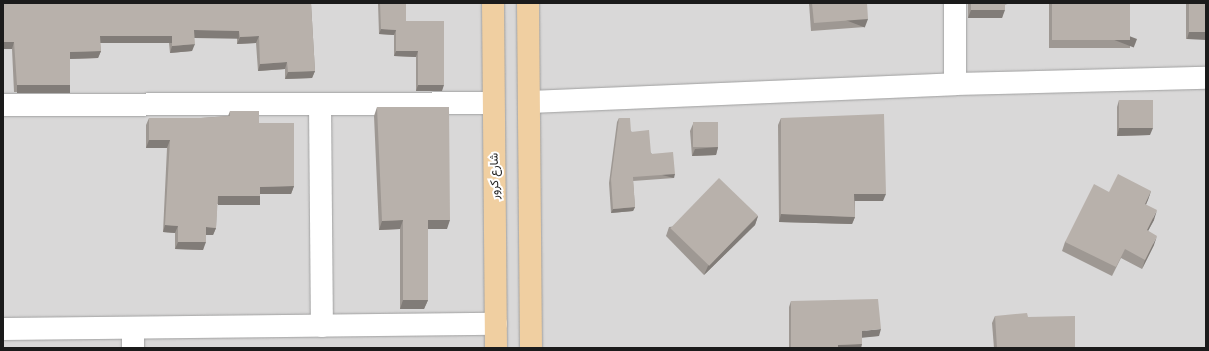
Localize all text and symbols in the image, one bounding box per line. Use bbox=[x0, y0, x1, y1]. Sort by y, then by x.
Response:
street label: شارع كرور bbox=[486, 153, 502, 199]

